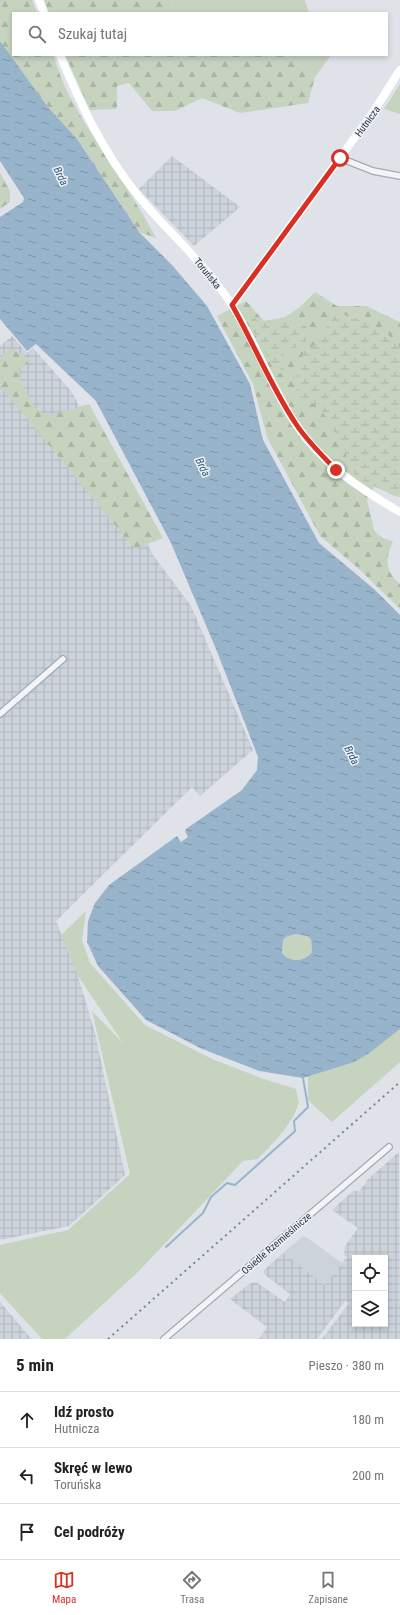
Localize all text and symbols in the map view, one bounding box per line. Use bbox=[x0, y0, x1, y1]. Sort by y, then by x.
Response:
search box bbox=[12, 12, 388, 56]
icon: search bbox=[26, 23, 48, 45]
text: Szukaj tutaj bbox=[58, 25, 127, 43]
street label: Hutnicza bbox=[353, 104, 382, 139]
route start bbox=[331, 149, 349, 167]
water label: Brda bbox=[50, 165, 71, 188]
street label: Toruńska bbox=[192, 256, 223, 291]
water label: Brda bbox=[192, 456, 213, 479]
route end bbox=[327, 461, 345, 479]
water label: Brda bbox=[341, 744, 362, 767]
street label: Osiedle Rzemieślnicze bbox=[239, 1210, 313, 1276]
map controls bbox=[352, 1255, 388, 1327]
button: locate bbox=[352, 1255, 388, 1291]
button: layers bbox=[352, 1291, 388, 1327]
text: 5 min bbox=[16, 1355, 54, 1375]
text: Pieszo · 380 m bbox=[309, 1358, 384, 1373]
text: Idź prosto bbox=[54, 1403, 114, 1421]
icon: ahead bbox=[16, 1409, 38, 1431]
text: 180 m bbox=[352, 1412, 384, 1427]
text: Hutnicza bbox=[54, 1421, 99, 1436]
text: Skręć w lewo bbox=[54, 1459, 133, 1477]
icon: left bbox=[16, 1465, 38, 1487]
text: 200 m bbox=[352, 1468, 384, 1483]
text: Toruńska bbox=[54, 1477, 101, 1492]
icon: arrive bbox=[16, 1521, 38, 1543]
text: Cel podróży bbox=[54, 1523, 125, 1541]
tab: Mapa bbox=[52, 1569, 76, 1606]
tab: Trasa bbox=[180, 1569, 204, 1606]
tab: Zapisane bbox=[308, 1569, 348, 1606]

